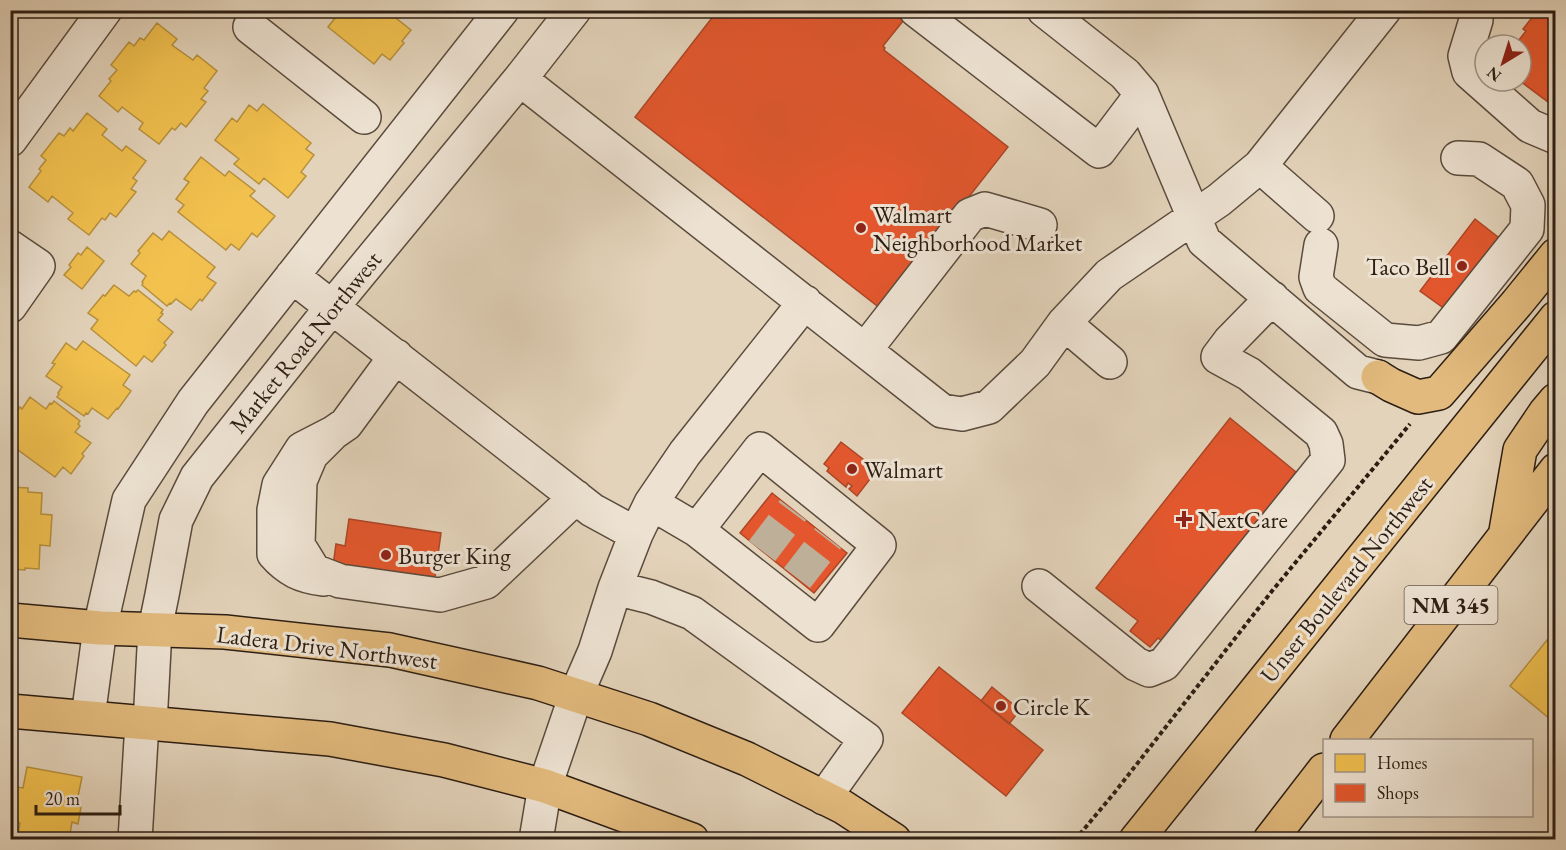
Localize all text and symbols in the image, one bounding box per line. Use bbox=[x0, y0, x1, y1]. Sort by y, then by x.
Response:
north arrow bbox=[1473, 33, 1533, 93]
text: N bbox=[1482, 62, 1506, 87]
place label: Walmart Neighborhood Market bbox=[873, 199, 1083, 258]
marker: Walmart Neighborhood Market bbox=[854, 221, 868, 235]
street label: Market Road Northwest bbox=[222, 244, 388, 439]
place label: Taco Bell bbox=[1366, 251, 1450, 282]
marker: Taco Bell bbox=[1455, 259, 1469, 273]
place label: Walmart bbox=[864, 454, 943, 485]
marker: Walmart bbox=[845, 462, 859, 476]
street label: Unser Boulevard Northwest bbox=[1253, 469, 1439, 689]
place label: NextCare bbox=[1198, 504, 1288, 535]
marker: NextCare bbox=[1175, 510, 1193, 528]
place label: Burger King bbox=[398, 540, 511, 571]
marker: Burger King bbox=[379, 548, 393, 562]
road number: NM 345 bbox=[1404, 586, 1498, 624]
street label: Ladera Drive Northwest bbox=[215, 618, 440, 676]
place label: Circle K bbox=[1013, 691, 1091, 722]
marker: Circle K bbox=[994, 699, 1008, 713]
legend bbox=[1323, 739, 1533, 817]
text: Homes bbox=[1377, 751, 1428, 774]
scale bar bbox=[36, 778, 120, 816]
text: Shops bbox=[1377, 781, 1419, 804]
text: 20 m bbox=[45, 787, 80, 810]

